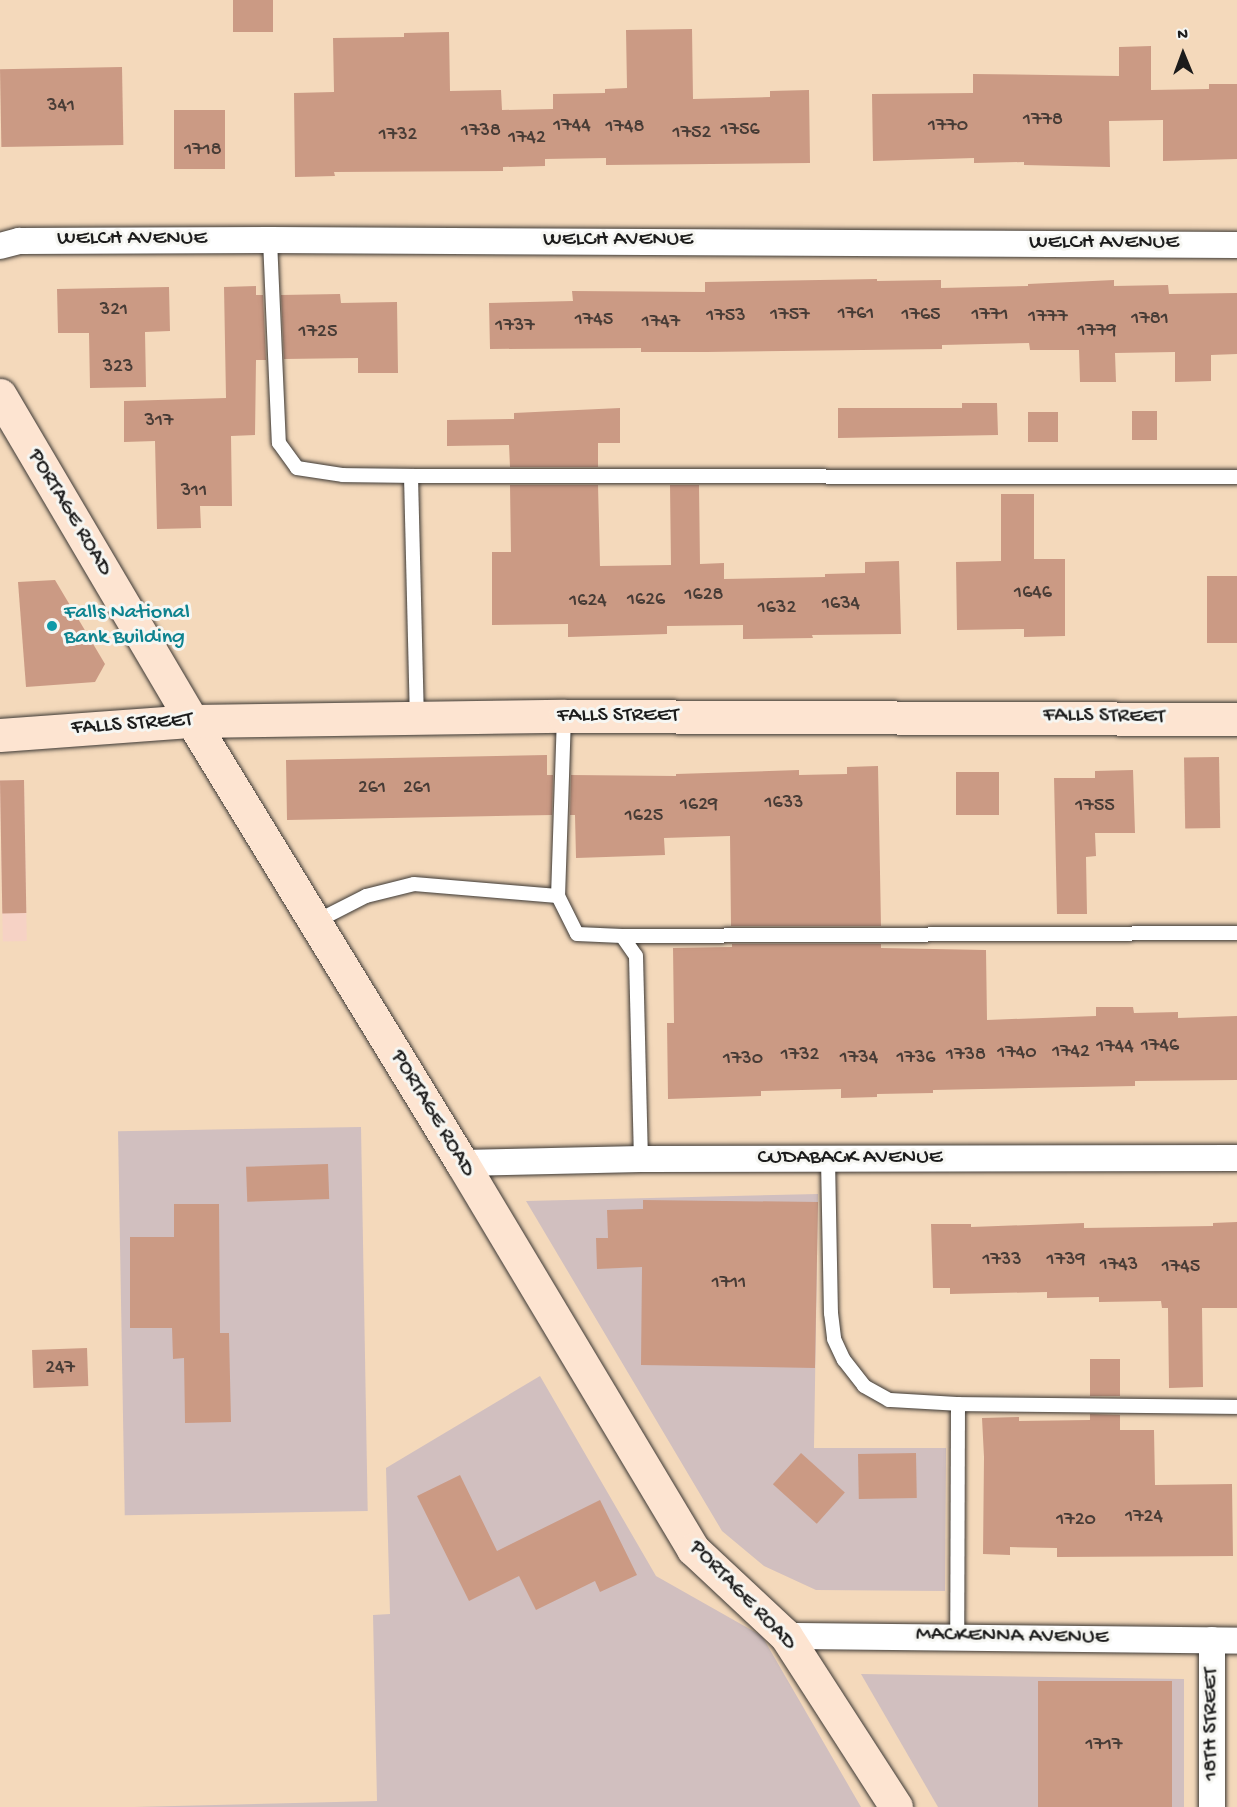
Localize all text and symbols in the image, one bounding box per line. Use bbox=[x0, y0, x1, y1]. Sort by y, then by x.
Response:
north arrow bbox=[1153, 24, 1213, 84]
text: N bbox=[1177, 26, 1188, 45]
house number: 341 bbox=[47, 94, 75, 118]
house number: 1778 bbox=[1023, 108, 1063, 132]
house number: 1744 bbox=[553, 114, 591, 138]
house number: 1770 bbox=[928, 114, 968, 138]
house number: 1748 bbox=[606, 115, 644, 139]
house number: 1756 bbox=[720, 118, 760, 142]
house number: 1738 bbox=[461, 119, 501, 143]
house number: 1752 bbox=[673, 121, 711, 145]
house number: 1732 bbox=[379, 123, 417, 147]
house number: 1742 bbox=[508, 126, 546, 150]
house number: 1718 bbox=[184, 138, 222, 162]
street label: WELCH AVENUE bbox=[57, 227, 207, 253]
street label: WELCH AVENUE bbox=[543, 228, 693, 254]
street label: WELCH AVENUE bbox=[1029, 231, 1179, 257]
house number: 321 bbox=[100, 298, 128, 322]
house number: 1761 bbox=[838, 302, 874, 326]
house number: 1757 bbox=[770, 303, 810, 327]
house number: 1765 bbox=[901, 303, 941, 327]
house number: 1771 bbox=[972, 303, 1008, 327]
house number: 1753 bbox=[706, 304, 746, 328]
house number: 1777 bbox=[1028, 305, 1068, 329]
house number: 1781 bbox=[1131, 307, 1169, 331]
house number: 1745 bbox=[575, 308, 613, 332]
house number: 1747 bbox=[642, 310, 680, 334]
house number: 1737 bbox=[495, 314, 535, 338]
house number: 1779 bbox=[1078, 319, 1116, 343]
house number: 1725 bbox=[299, 320, 337, 344]
house number: 323 bbox=[103, 355, 133, 379]
house number: 317 bbox=[145, 409, 173, 433]
street label: PORTAGE ROAD bbox=[21, 445, 117, 581]
house number: 311 bbox=[181, 479, 207, 503]
house number: 1646 bbox=[1014, 581, 1052, 605]
house number: 1628 bbox=[685, 583, 723, 607]
house number: 1626 bbox=[627, 588, 665, 612]
house number: 1624 bbox=[569, 589, 607, 613]
house number: 1634 bbox=[822, 592, 860, 616]
house number: 1632 bbox=[758, 596, 796, 620]
place label: Falls National Bank Building bbox=[64, 600, 190, 652]
marker: Falls National Bank Building bbox=[45, 619, 59, 633]
street label: FALLS STREET bbox=[1043, 703, 1165, 731]
street label: FALLS STREET bbox=[557, 704, 679, 730]
street label: FALLS STREET bbox=[70, 708, 194, 742]
house number: 261 bbox=[358, 776, 386, 800]
house number: 261 bbox=[403, 776, 431, 800]
house number: 1633 bbox=[765, 791, 803, 815]
house number: 1629 bbox=[680, 793, 718, 817]
house number: 1755 bbox=[1075, 794, 1115, 818]
house number: 1625 bbox=[625, 804, 663, 828]
house number: 1746 bbox=[1141, 1034, 1179, 1058]
house number: 1744 bbox=[1096, 1035, 1134, 1059]
house number: 1742 bbox=[1052, 1040, 1090, 1064]
house number: 1740 bbox=[997, 1041, 1037, 1065]
house number: 1732 bbox=[781, 1043, 819, 1067]
house number: 1738 bbox=[946, 1043, 986, 1067]
street label: PORTAGE ROAD bbox=[384, 1046, 480, 1182]
house number: 1734 bbox=[840, 1046, 878, 1070]
house number: 1736 bbox=[897, 1046, 935, 1070]
house number: 1730 bbox=[723, 1047, 763, 1071]
street label: CUDABACK AVENUE bbox=[757, 1146, 943, 1172]
house number: 1733 bbox=[982, 1248, 1022, 1272]
house number: 1739 bbox=[1047, 1248, 1085, 1272]
house number: 1743 bbox=[1100, 1253, 1138, 1277]
house number: 1745 bbox=[1162, 1255, 1200, 1279]
house number: 1711 bbox=[712, 1271, 746, 1295]
house number: 247 bbox=[45, 1356, 75, 1380]
house number: 1724 bbox=[1125, 1505, 1163, 1529]
house number: 1720 bbox=[1056, 1508, 1096, 1532]
street label: PORTAGE ROAD bbox=[683, 1535, 801, 1657]
street label: MACKENNA AVENUE bbox=[915, 1622, 1109, 1652]
street label: 18TH STREET bbox=[1199, 1667, 1225, 1781]
house number: 1717 bbox=[1086, 1733, 1122, 1757]

